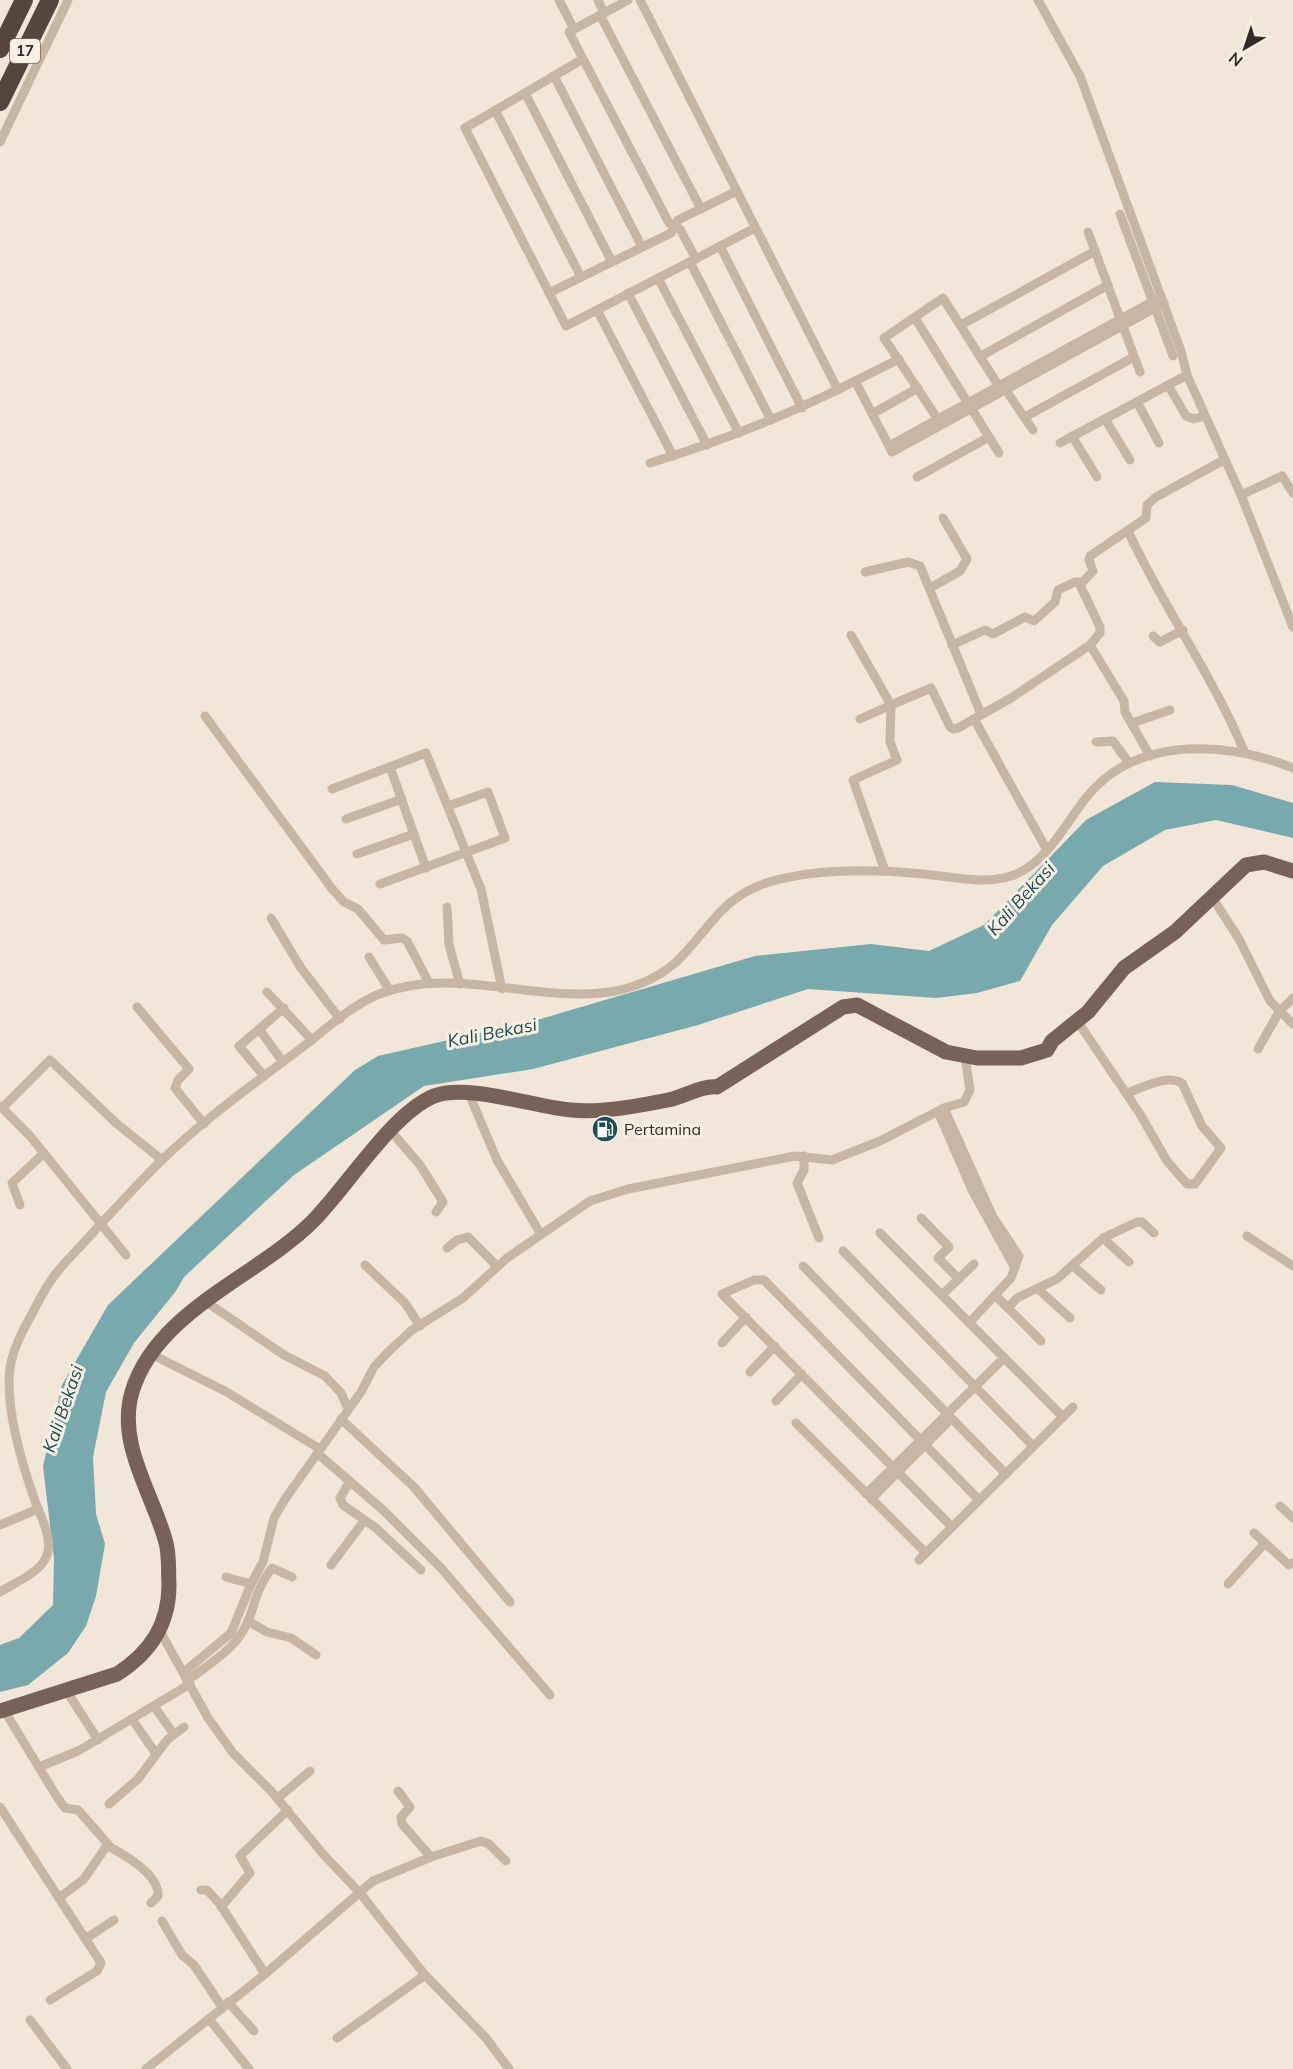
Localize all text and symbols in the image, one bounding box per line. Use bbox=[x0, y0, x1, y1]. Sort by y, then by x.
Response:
north arrow bbox=[1215, 18, 1275, 78]
road number: 17 bbox=[10, 39, 40, 63]
text: N bbox=[1225, 48, 1247, 71]
water label: Kali Bekasi bbox=[982, 857, 1060, 940]
water label: Kali Bekasi bbox=[445, 1012, 539, 1052]
fuel station icon: Pertamina bbox=[590, 1114, 620, 1144]
place label: Pertamina bbox=[624, 1119, 701, 1139]
water label: Kali Bekasi bbox=[37, 1362, 88, 1455]

